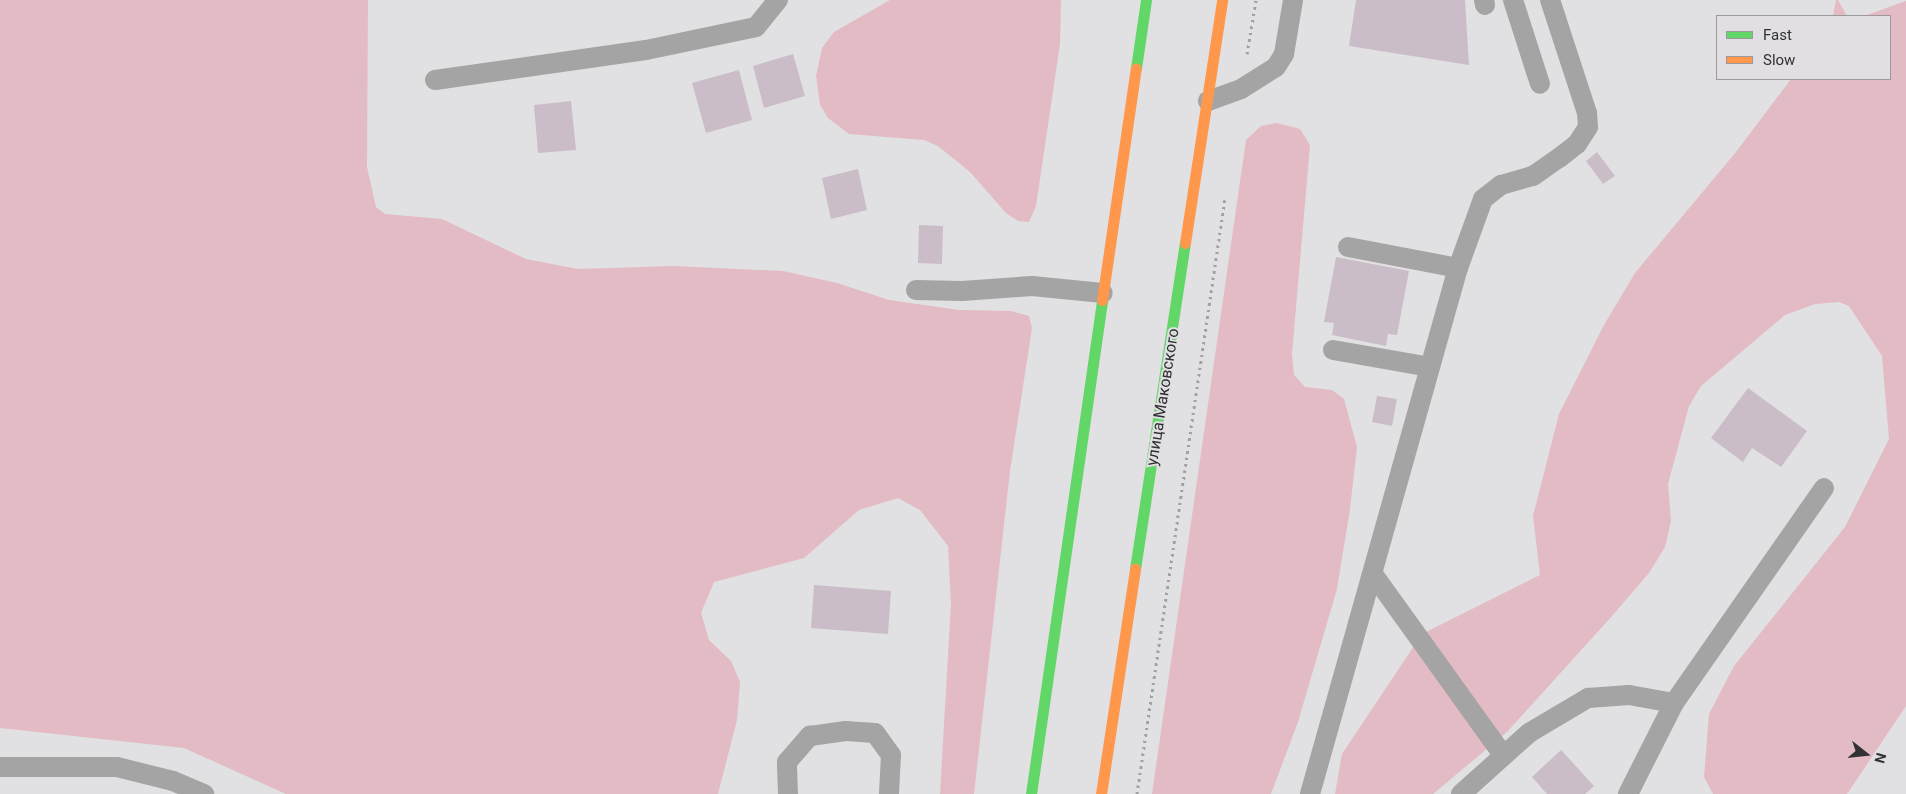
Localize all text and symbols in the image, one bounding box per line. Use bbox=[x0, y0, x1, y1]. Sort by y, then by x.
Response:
legend bbox=[1716, 15, 1891, 80]
text: Fast bbox=[1763, 26, 1792, 44]
text: Slow bbox=[1763, 51, 1795, 69]
street label: улица Маковского bbox=[1143, 327, 1183, 467]
north arrow bbox=[1841, 729, 1891, 779]
text: N bbox=[1871, 751, 1889, 765]

